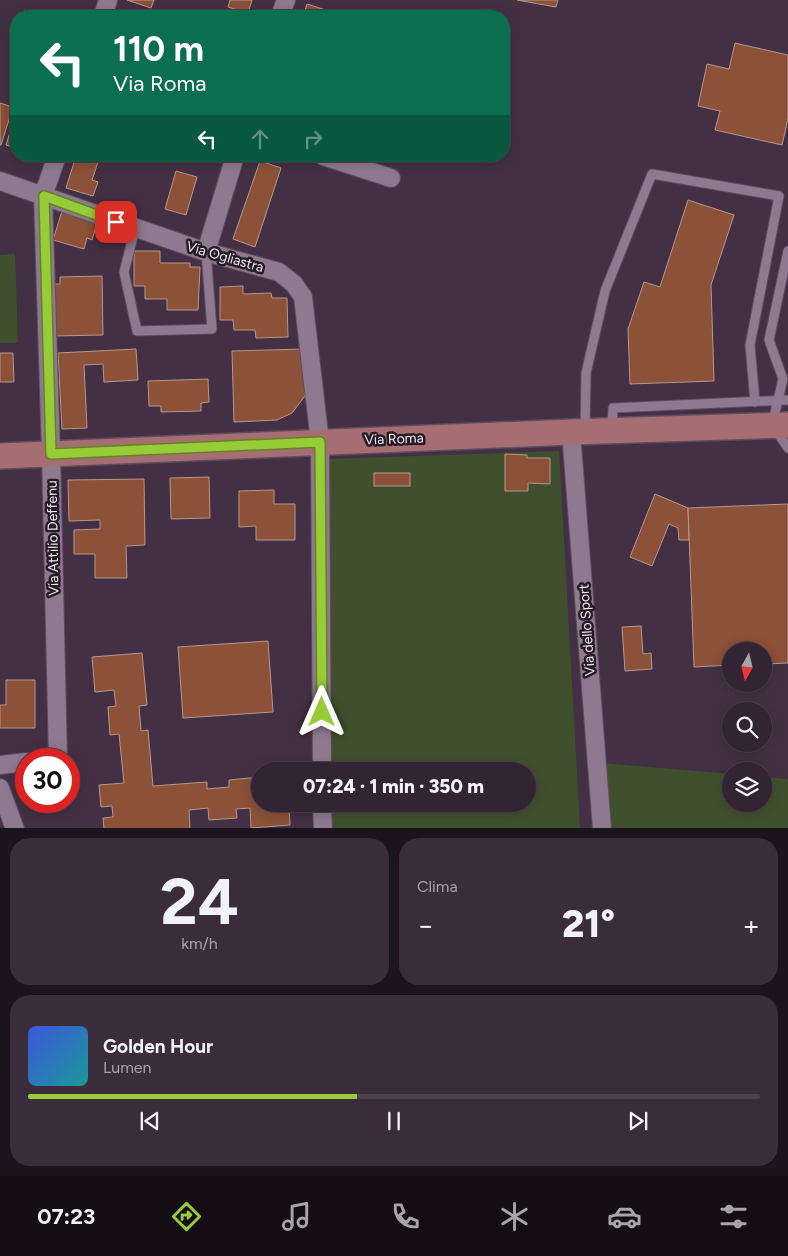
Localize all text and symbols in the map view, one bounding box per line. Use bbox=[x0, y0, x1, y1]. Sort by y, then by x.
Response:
text: 110 m bbox=[113, 28, 204, 70]
icon: left bbox=[30, 30, 95, 95]
text: Via Roma bbox=[113, 70, 206, 97]
icon: left bbox=[193, 125, 221, 153]
icon: ahead bbox=[246, 125, 274, 153]
icon: right bbox=[299, 125, 327, 153]
pin bbox=[95, 201, 137, 243]
icon: arrive bbox=[102, 208, 130, 236]
street label: Via Ogliastra bbox=[184, 238, 266, 276]
street label: Via Roma bbox=[364, 429, 424, 449]
street label: Via Attilio Deffenu bbox=[43, 480, 63, 596]
street label: Via dello Sport bbox=[575, 583, 599, 677]
north arrow bbox=[722, 642, 772, 692]
map controls bbox=[722, 642, 772, 812]
position arrow bbox=[295, 685, 347, 737]
button: search bbox=[722, 702, 772, 752]
speed limit sign: 30 bbox=[15, 748, 80, 813]
button: layers bbox=[722, 762, 772, 812]
text: 07:24 · 1 min · 350 m bbox=[303, 775, 484, 798]
text: 24 bbox=[160, 862, 239, 940]
text: Clima bbox=[417, 877, 458, 896]
text: 21° bbox=[562, 901, 615, 947]
text: − bbox=[417, 908, 434, 942]
text: + bbox=[743, 908, 760, 942]
text: km/h bbox=[181, 934, 218, 953]
text: Golden Hour bbox=[103, 1035, 213, 1058]
text: Lumen bbox=[103, 1058, 152, 1077]
icon: previous bbox=[136, 1107, 164, 1135]
icon: pause bbox=[380, 1107, 408, 1135]
icon: next bbox=[624, 1107, 652, 1135]
icon: directions bbox=[169, 1199, 204, 1234]
icon: music bbox=[279, 1199, 314, 1234]
icon: phone bbox=[388, 1199, 423, 1234]
icon: climate bbox=[497, 1199, 532, 1234]
icon: car bbox=[607, 1199, 642, 1234]
icon: filters bbox=[716, 1199, 751, 1234]
text: 07:23 bbox=[37, 1203, 95, 1230]

